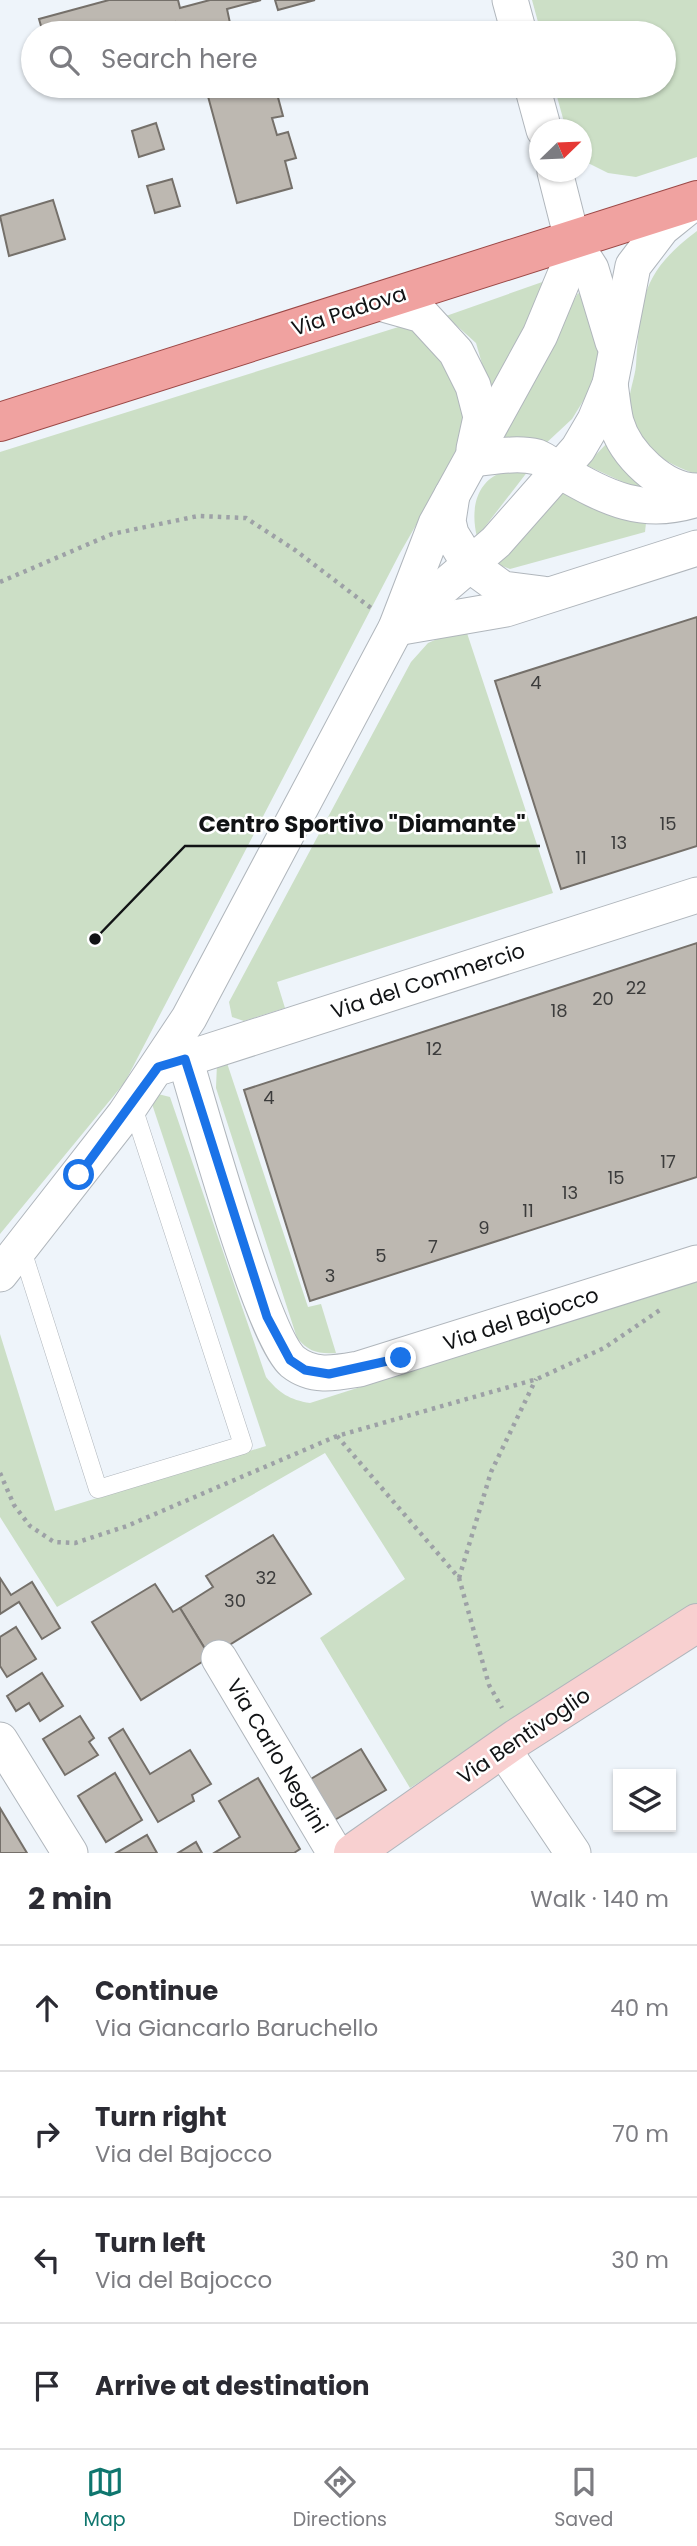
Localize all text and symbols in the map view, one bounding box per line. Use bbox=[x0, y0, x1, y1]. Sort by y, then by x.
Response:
search box bbox=[21, 21, 676, 98]
icon: search bbox=[45, 41, 83, 79]
text: Search here bbox=[101, 41, 258, 77]
north arrow bbox=[529, 119, 592, 182]
street label: Via Padova bbox=[288, 278, 410, 343]
house number: 4 bbox=[530, 670, 542, 695]
callout: Centro Sportivo "Diamante" bbox=[185, 802, 540, 846]
text: Centro Sportivo "Diamante" bbox=[198, 808, 526, 840]
house number: 15 bbox=[659, 811, 677, 836]
house number: 13 bbox=[611, 830, 627, 855]
house number: 11 bbox=[575, 845, 587, 870]
street label: Via del Commercio bbox=[327, 935, 529, 1026]
house number: 22 bbox=[626, 975, 646, 1000]
house number: 20 bbox=[592, 986, 614, 1011]
house number: 18 bbox=[550, 998, 568, 1023]
house number: 12 bbox=[426, 1036, 442, 1061]
house number: 4 bbox=[263, 1085, 275, 1110]
house number: 17 bbox=[660, 1149, 676, 1174]
route start bbox=[63, 1159, 94, 1190]
house number: 15 bbox=[607, 1165, 625, 1190]
house number: 13 bbox=[562, 1180, 578, 1205]
house number: 11 bbox=[522, 1198, 534, 1223]
house number: 9 bbox=[478, 1215, 490, 1240]
house number: 7 bbox=[428, 1234, 438, 1259]
house number: 5 bbox=[375, 1243, 387, 1268]
house number: 3 bbox=[325, 1263, 335, 1288]
street label: Via del Bajocco bbox=[439, 1280, 602, 1357]
route end bbox=[385, 1342, 416, 1373]
house number: 32 bbox=[256, 1565, 276, 1590]
house number: 30 bbox=[224, 1588, 246, 1613]
street label: Via Carlo Negrini bbox=[220, 1673, 335, 1838]
street label: Via Bentivoglio bbox=[452, 1680, 596, 1791]
map controls bbox=[613, 1769, 676, 1832]
button: layers bbox=[613, 1769, 676, 1832]
text: 2 min bbox=[28, 1877, 112, 1920]
text: Walk · 140 m bbox=[530, 1883, 669, 1915]
text: Continue bbox=[95, 1973, 218, 2009]
icon: ahead bbox=[28, 1989, 66, 2027]
text: 40 m bbox=[610, 1992, 669, 2024]
text: Via Giancarlo Baruchello bbox=[95, 2012, 378, 2044]
text: Turn right bbox=[95, 2099, 227, 2135]
icon: right bbox=[28, 2115, 66, 2153]
text: 70 m bbox=[612, 2118, 669, 2150]
text: Via del Bajocco bbox=[95, 2138, 272, 2170]
text: Turn left bbox=[95, 2225, 206, 2261]
icon: left bbox=[28, 2241, 66, 2279]
text: 30 m bbox=[611, 2244, 669, 2276]
text: Via del Bajocco bbox=[95, 2264, 272, 2296]
icon: arrive bbox=[28, 2367, 66, 2405]
text: Arrive at destination bbox=[95, 2368, 370, 2404]
tab: Map bbox=[84, 2463, 126, 2534]
tab: Directions bbox=[293, 2463, 387, 2534]
tab: Saved bbox=[554, 2463, 613, 2534]

